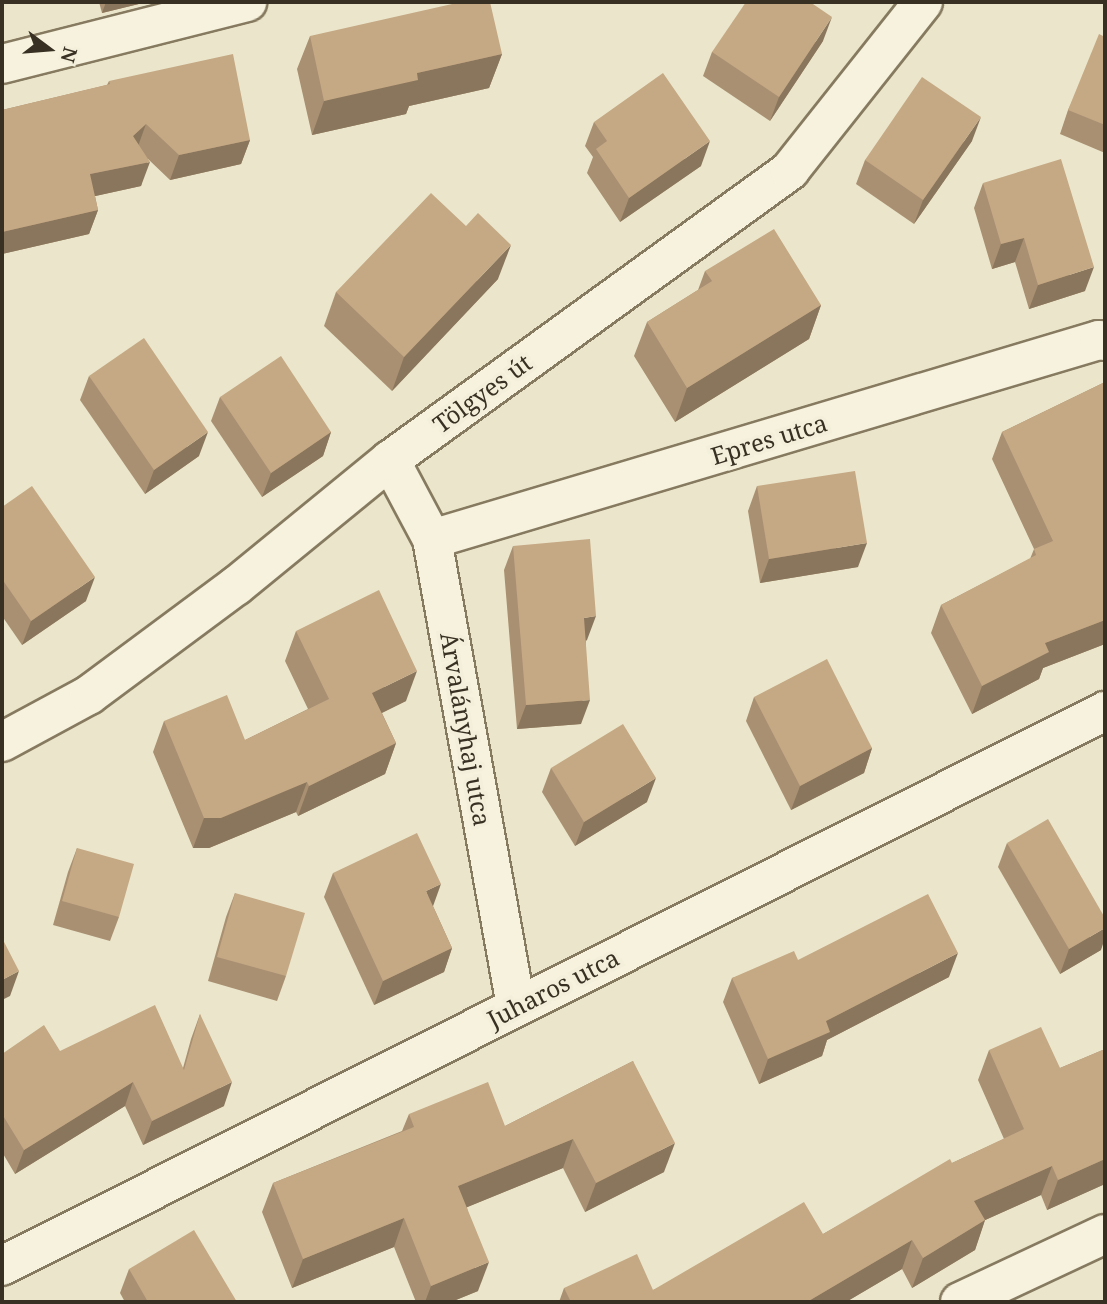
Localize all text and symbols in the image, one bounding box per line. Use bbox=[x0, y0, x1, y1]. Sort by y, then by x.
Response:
north arrow bbox=[14, 14, 84, 84]
text: N bbox=[55, 44, 84, 66]
street label: Tölgyes út bbox=[427, 348, 537, 438]
street label: Epres utca bbox=[707, 408, 831, 470]
street label: Árvalányhaj utca bbox=[435, 630, 497, 828]
street label: Juharos utca bbox=[482, 943, 624, 1033]

